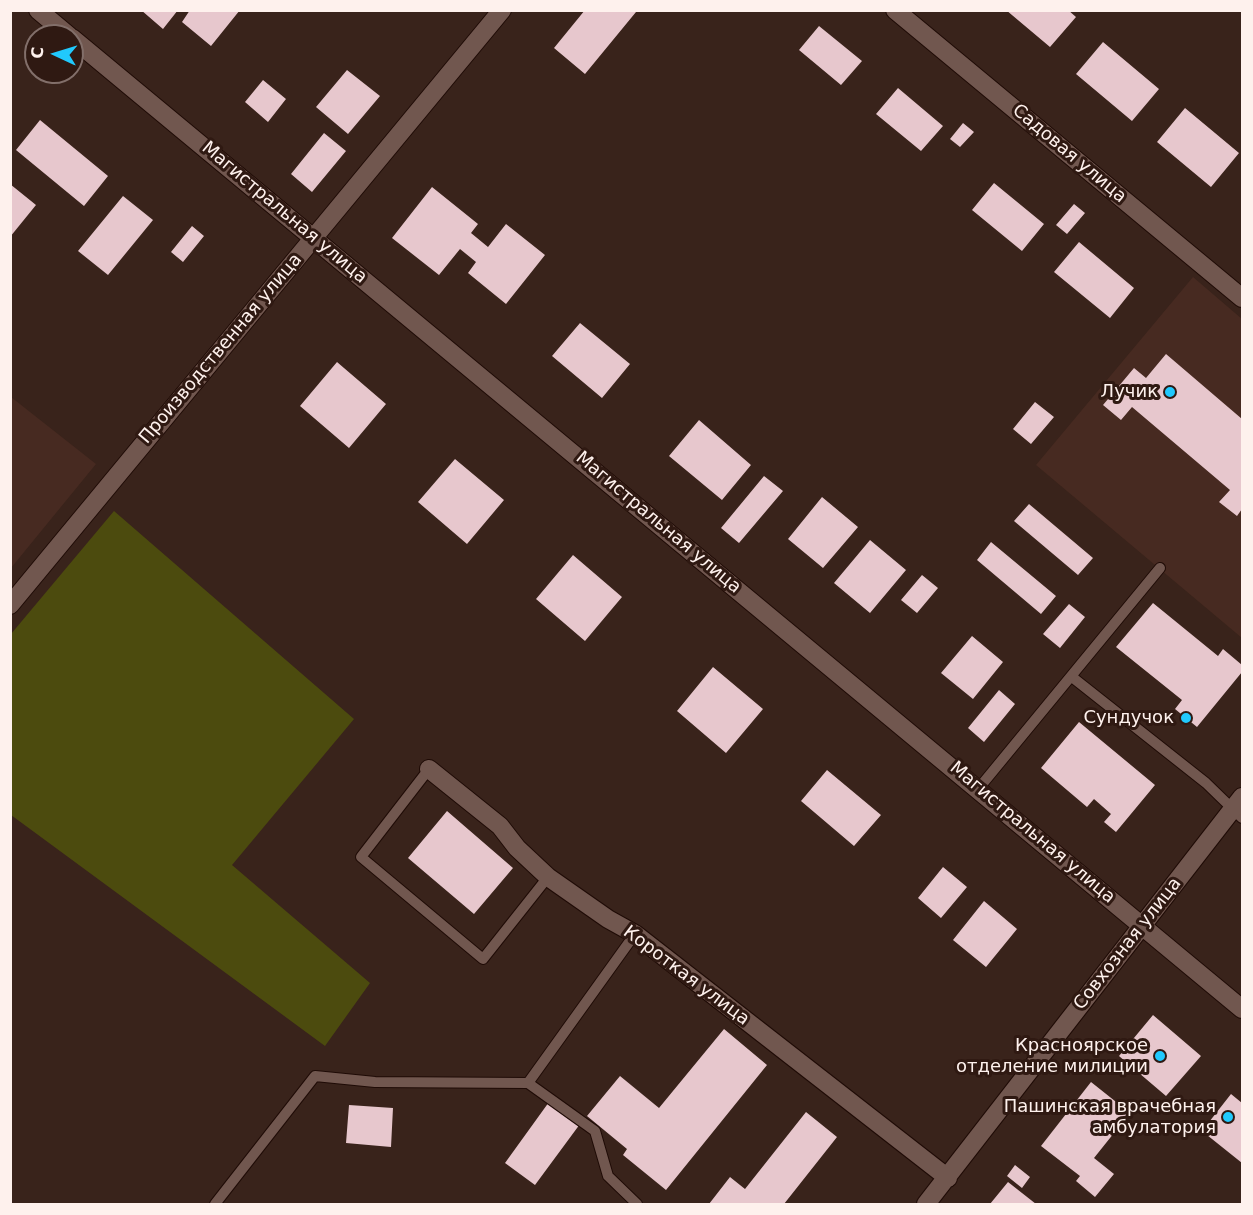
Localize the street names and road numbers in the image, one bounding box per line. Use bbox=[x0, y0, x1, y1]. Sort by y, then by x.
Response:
street label: Садовая улица bbox=[1008, 100, 1130, 208]
street label: Магистральная улица bbox=[197, 138, 371, 288]
street label: Производственная улица bbox=[135, 250, 307, 448]
street label: Магистральная улица bbox=[571, 448, 745, 598]
street label: Магистральная улица bbox=[945, 758, 1119, 908]
street label: Совхозная улица bbox=[1070, 874, 1186, 1014]
street label: Короткая улица bbox=[619, 922, 753, 1030]

